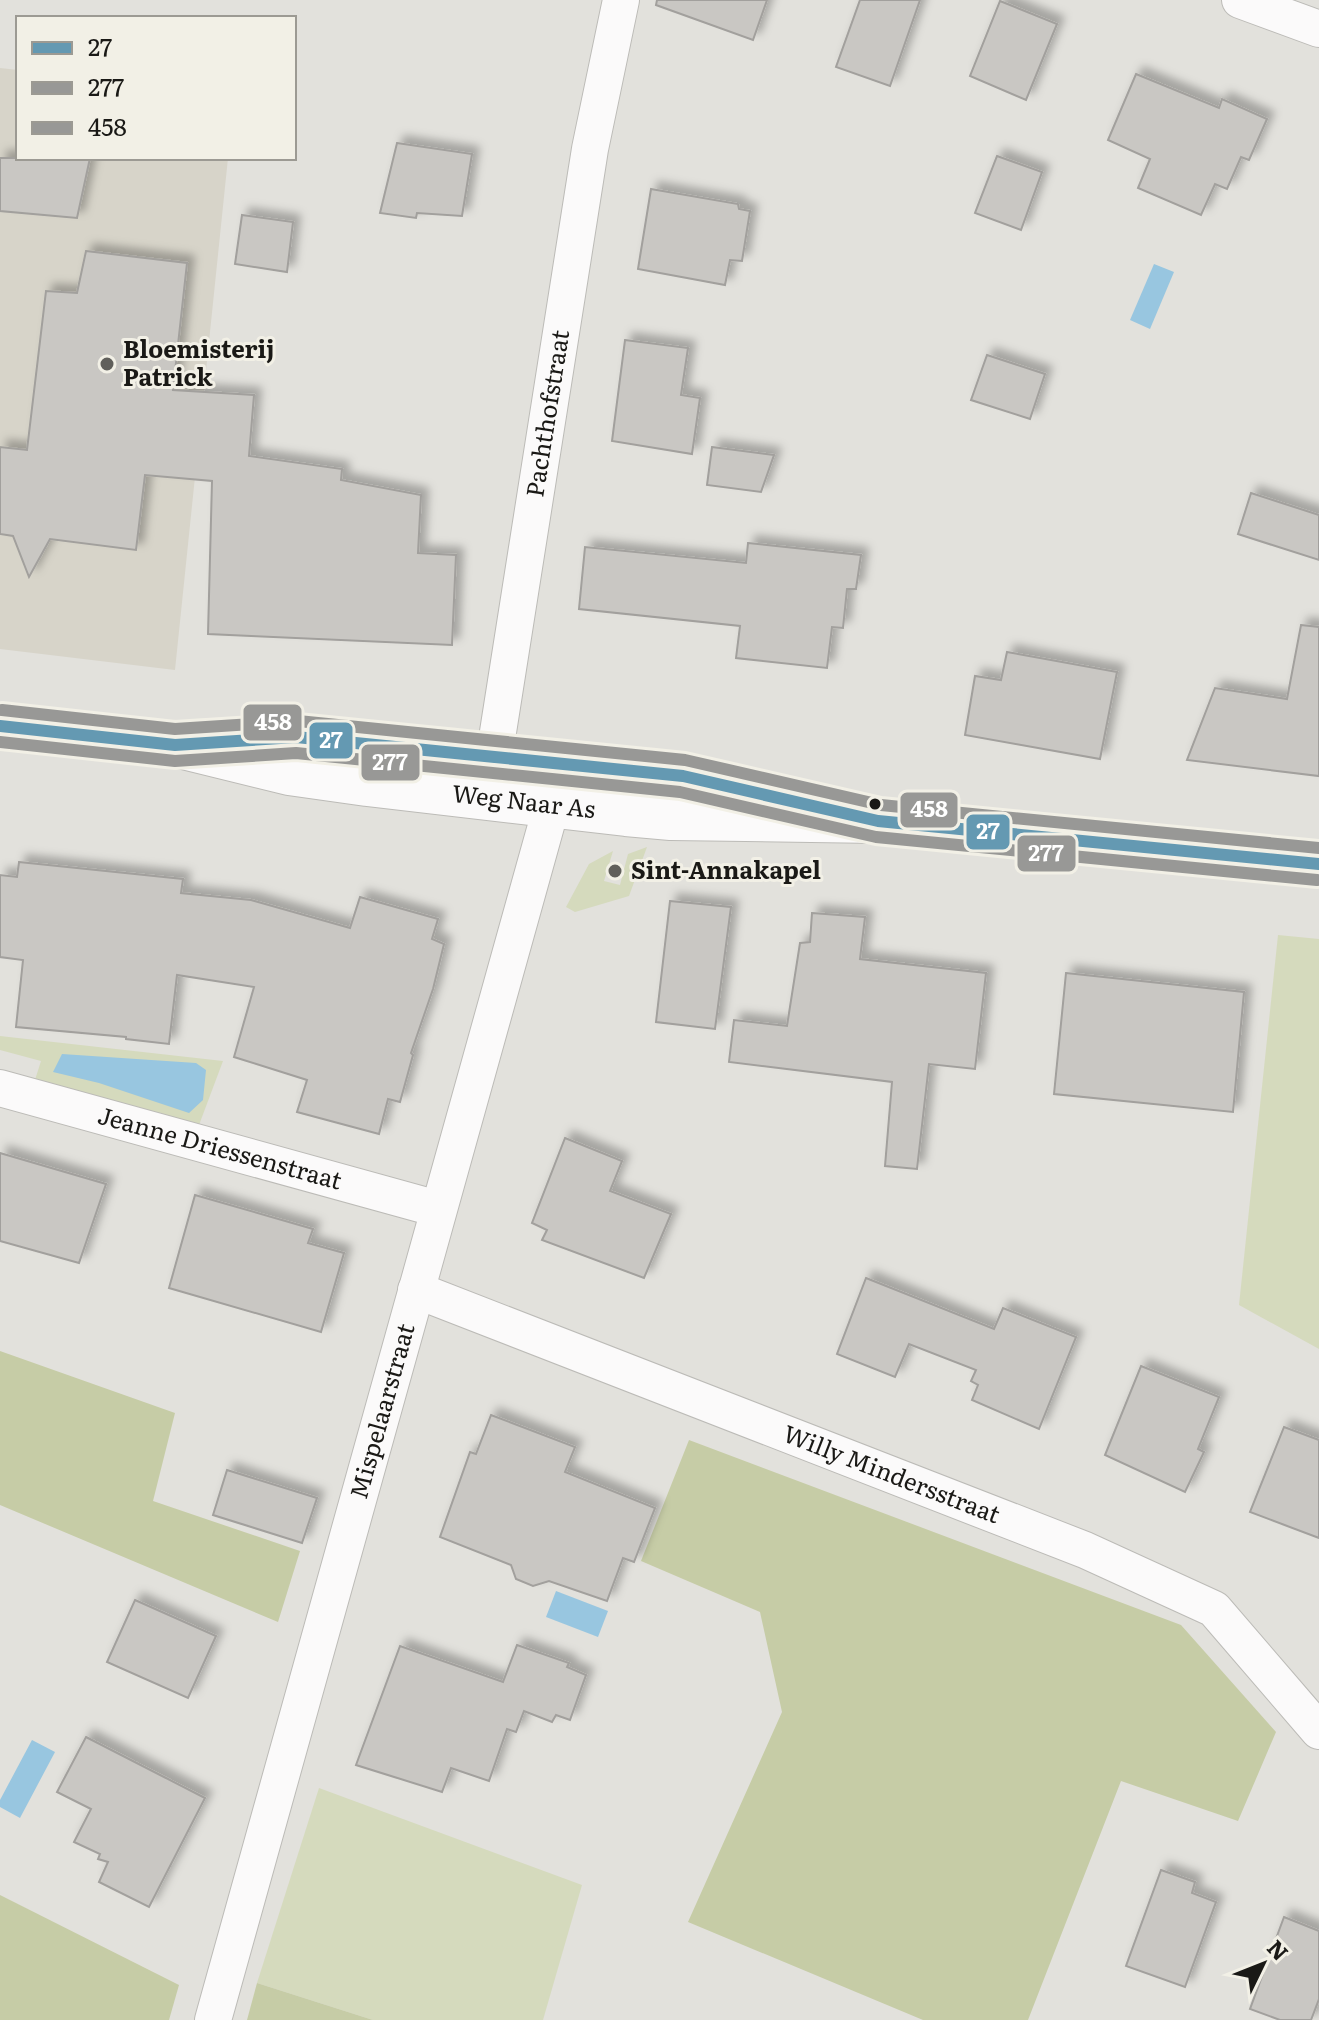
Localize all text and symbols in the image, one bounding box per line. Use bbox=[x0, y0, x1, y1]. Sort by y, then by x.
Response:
legend bbox=[16, 16, 296, 160]
text: 27 bbox=[88, 28, 112, 63]
text: 277 bbox=[88, 68, 124, 103]
text: 458 bbox=[88, 108, 127, 143]
street label: Pachthofstraat bbox=[515, 327, 576, 499]
place label: Bloemisterij Patrick bbox=[123, 330, 274, 393]
marker: Bloemisterij Patrick bbox=[98, 355, 116, 373]
line badge: 458 bbox=[242, 703, 303, 742]
text: 458 bbox=[254, 704, 292, 737]
line badge: 27 bbox=[308, 721, 354, 760]
text: 27 bbox=[319, 722, 343, 755]
line badge: 277 bbox=[360, 743, 421, 782]
text: 277 bbox=[372, 744, 408, 777]
street label: Weg Naar As bbox=[451, 774, 598, 825]
line badge: 458 bbox=[899, 791, 959, 829]
text: 458 bbox=[910, 791, 948, 824]
unlabelled marker bbox=[867, 796, 883, 812]
line badge: 27 bbox=[965, 813, 1011, 851]
text: 27 bbox=[976, 813, 1000, 846]
line badge: 277 bbox=[1016, 834, 1077, 873]
text: 277 bbox=[1028, 835, 1064, 868]
place label: Sint-Annakapel bbox=[631, 851, 821, 886]
marker: Sint-Annakapel bbox=[606, 862, 624, 880]
street label: Jeanne Driessenstraat bbox=[94, 1096, 347, 1197]
street label: Mispelaarstraat bbox=[339, 1319, 422, 1502]
street label: Willy Mindersstraat bbox=[779, 1414, 1006, 1531]
north arrow bbox=[1223, 1924, 1303, 2004]
text: N bbox=[1260, 1931, 1297, 1967]

